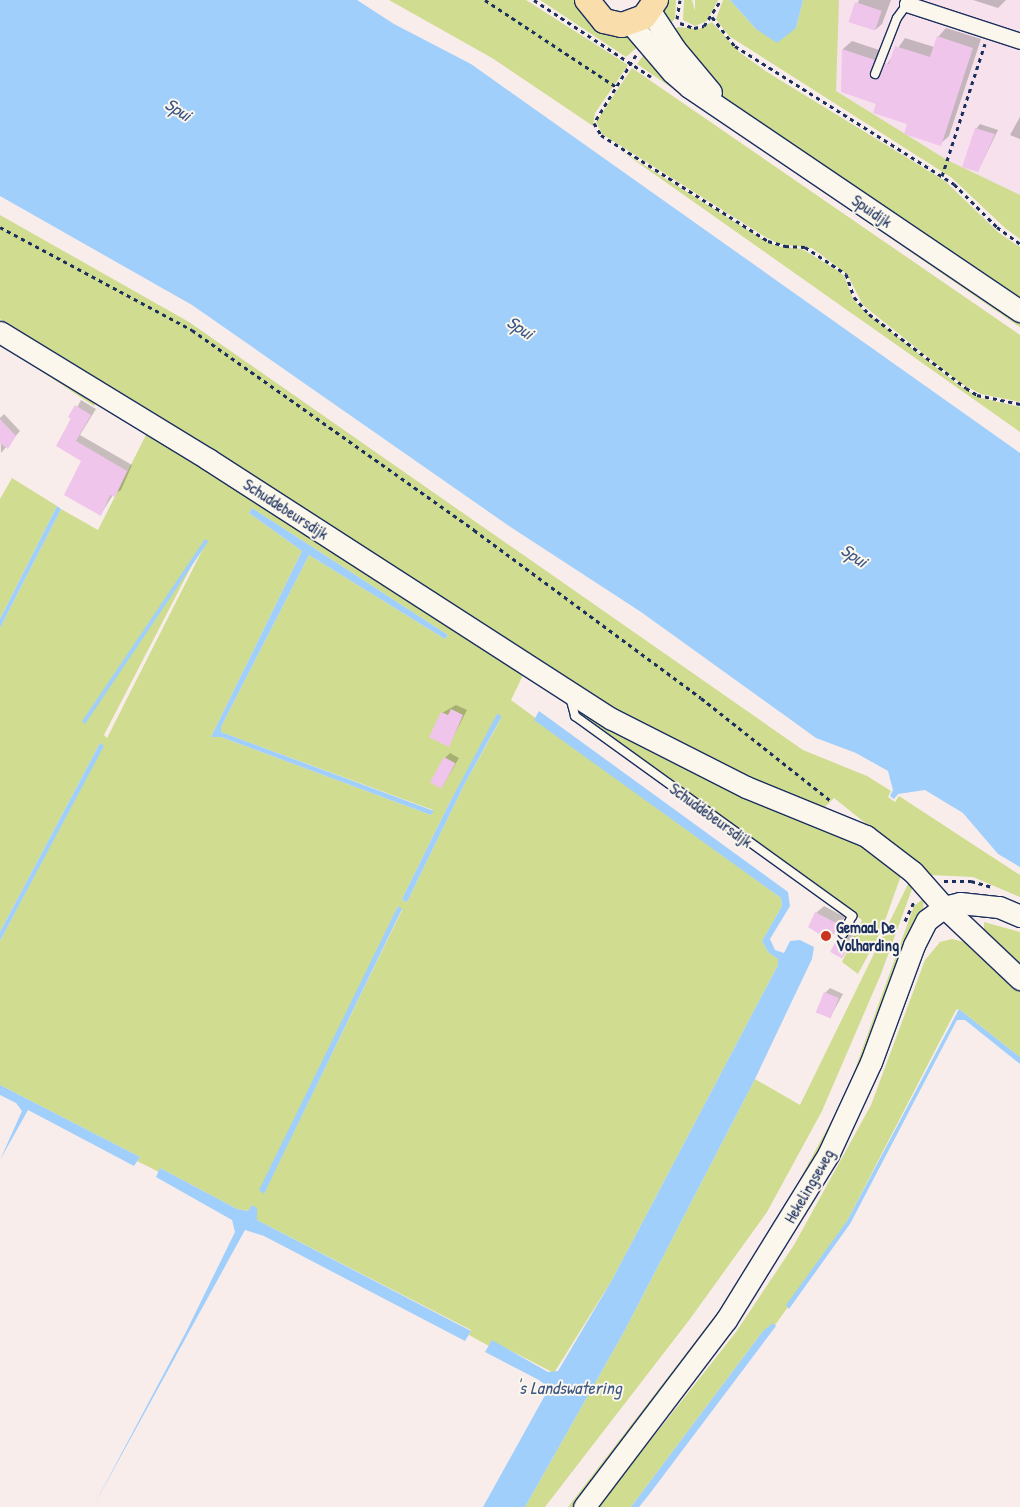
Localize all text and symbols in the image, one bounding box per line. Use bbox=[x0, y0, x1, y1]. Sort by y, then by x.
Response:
water label: Spui bbox=[161, 94, 195, 126]
street label: Spuidijk bbox=[848, 190, 896, 232]
water label: Spui bbox=[503, 312, 537, 344]
street label: Schuddebeursdijk bbox=[240, 474, 332, 544]
water label: Spui bbox=[837, 539, 871, 573]
street label: Schuddebeursdijk bbox=[666, 779, 756, 851]
place label: Gemaal De Volharding bbox=[836, 917, 899, 955]
marker: Gemaal De Volharding bbox=[820, 930, 832, 942]
street label: Hekelingseweg bbox=[780, 1145, 838, 1227]
water label: 's Landswatering bbox=[516, 1377, 622, 1399]

